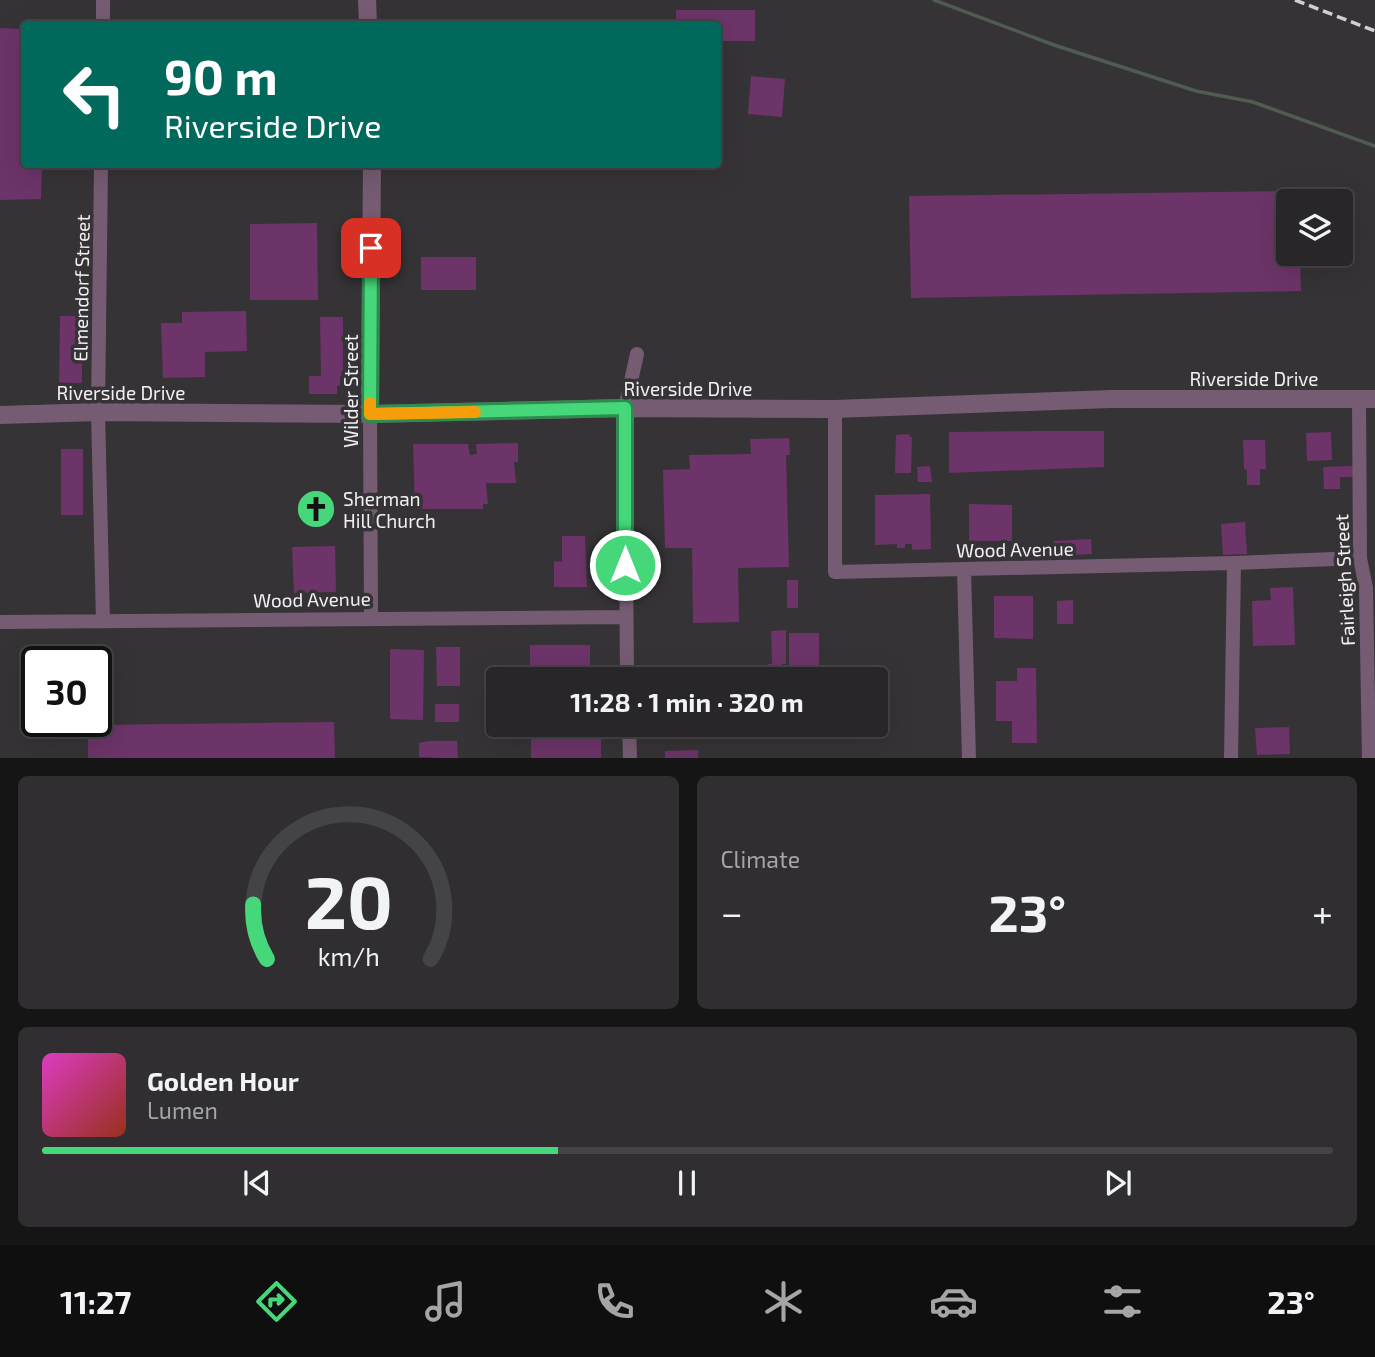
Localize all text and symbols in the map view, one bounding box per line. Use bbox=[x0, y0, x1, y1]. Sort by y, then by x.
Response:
text: 90 m bbox=[164, 46, 278, 105]
icon: left bbox=[49, 49, 140, 140]
text: Riverside Drive bbox=[164, 106, 381, 144]
map controls bbox=[1276, 189, 1353, 266]
button: layers bbox=[1276, 189, 1353, 266]
street label: Elmendorf Street bbox=[68, 214, 94, 362]
pin bbox=[341, 218, 401, 278]
icon: arrive bbox=[352, 229, 390, 267]
street label: Wilder Street bbox=[339, 334, 362, 448]
street label: Riverside Drive bbox=[1189, 367, 1319, 390]
street label: Riverside Drive bbox=[623, 377, 753, 400]
street label: Riverside Drive bbox=[56, 381, 186, 404]
place label: Sherman Hill Church bbox=[343, 487, 436, 532]
church icon: Sherman Hill Church bbox=[295, 488, 337, 530]
street label: Fairleigh Street bbox=[1329, 514, 1359, 646]
position arrow bbox=[588, 528, 662, 602]
street label: Wood Avenue bbox=[956, 536, 1074, 562]
street label: Wood Avenue bbox=[253, 586, 371, 612]
speed limit sign: 30 bbox=[21, 646, 112, 737]
text: 11:28 · 1 min · 320 m bbox=[570, 686, 804, 717]
text: Climate bbox=[721, 845, 800, 873]
text: 20 bbox=[304, 856, 392, 944]
text: 23° bbox=[989, 880, 1066, 942]
text: − bbox=[721, 889, 743, 935]
text: + bbox=[1312, 889, 1333, 935]
text: km/h bbox=[317, 940, 379, 970]
text: Golden Hour bbox=[147, 1065, 299, 1096]
text: Lumen bbox=[147, 1096, 218, 1124]
icon: previous bbox=[238, 1164, 276, 1202]
icon: pause bbox=[668, 1164, 706, 1202]
icon: next bbox=[1099, 1164, 1137, 1202]
icon: directions bbox=[252, 1277, 301, 1326]
icon: music bbox=[421, 1277, 470, 1326]
icon: phone bbox=[590, 1277, 639, 1326]
icon: climate bbox=[759, 1277, 808, 1326]
icon: car bbox=[929, 1277, 978, 1326]
icon: filters bbox=[1098, 1277, 1147, 1326]
text: 11:27 bbox=[60, 1282, 131, 1320]
text: 23° bbox=[1267, 1282, 1315, 1320]

